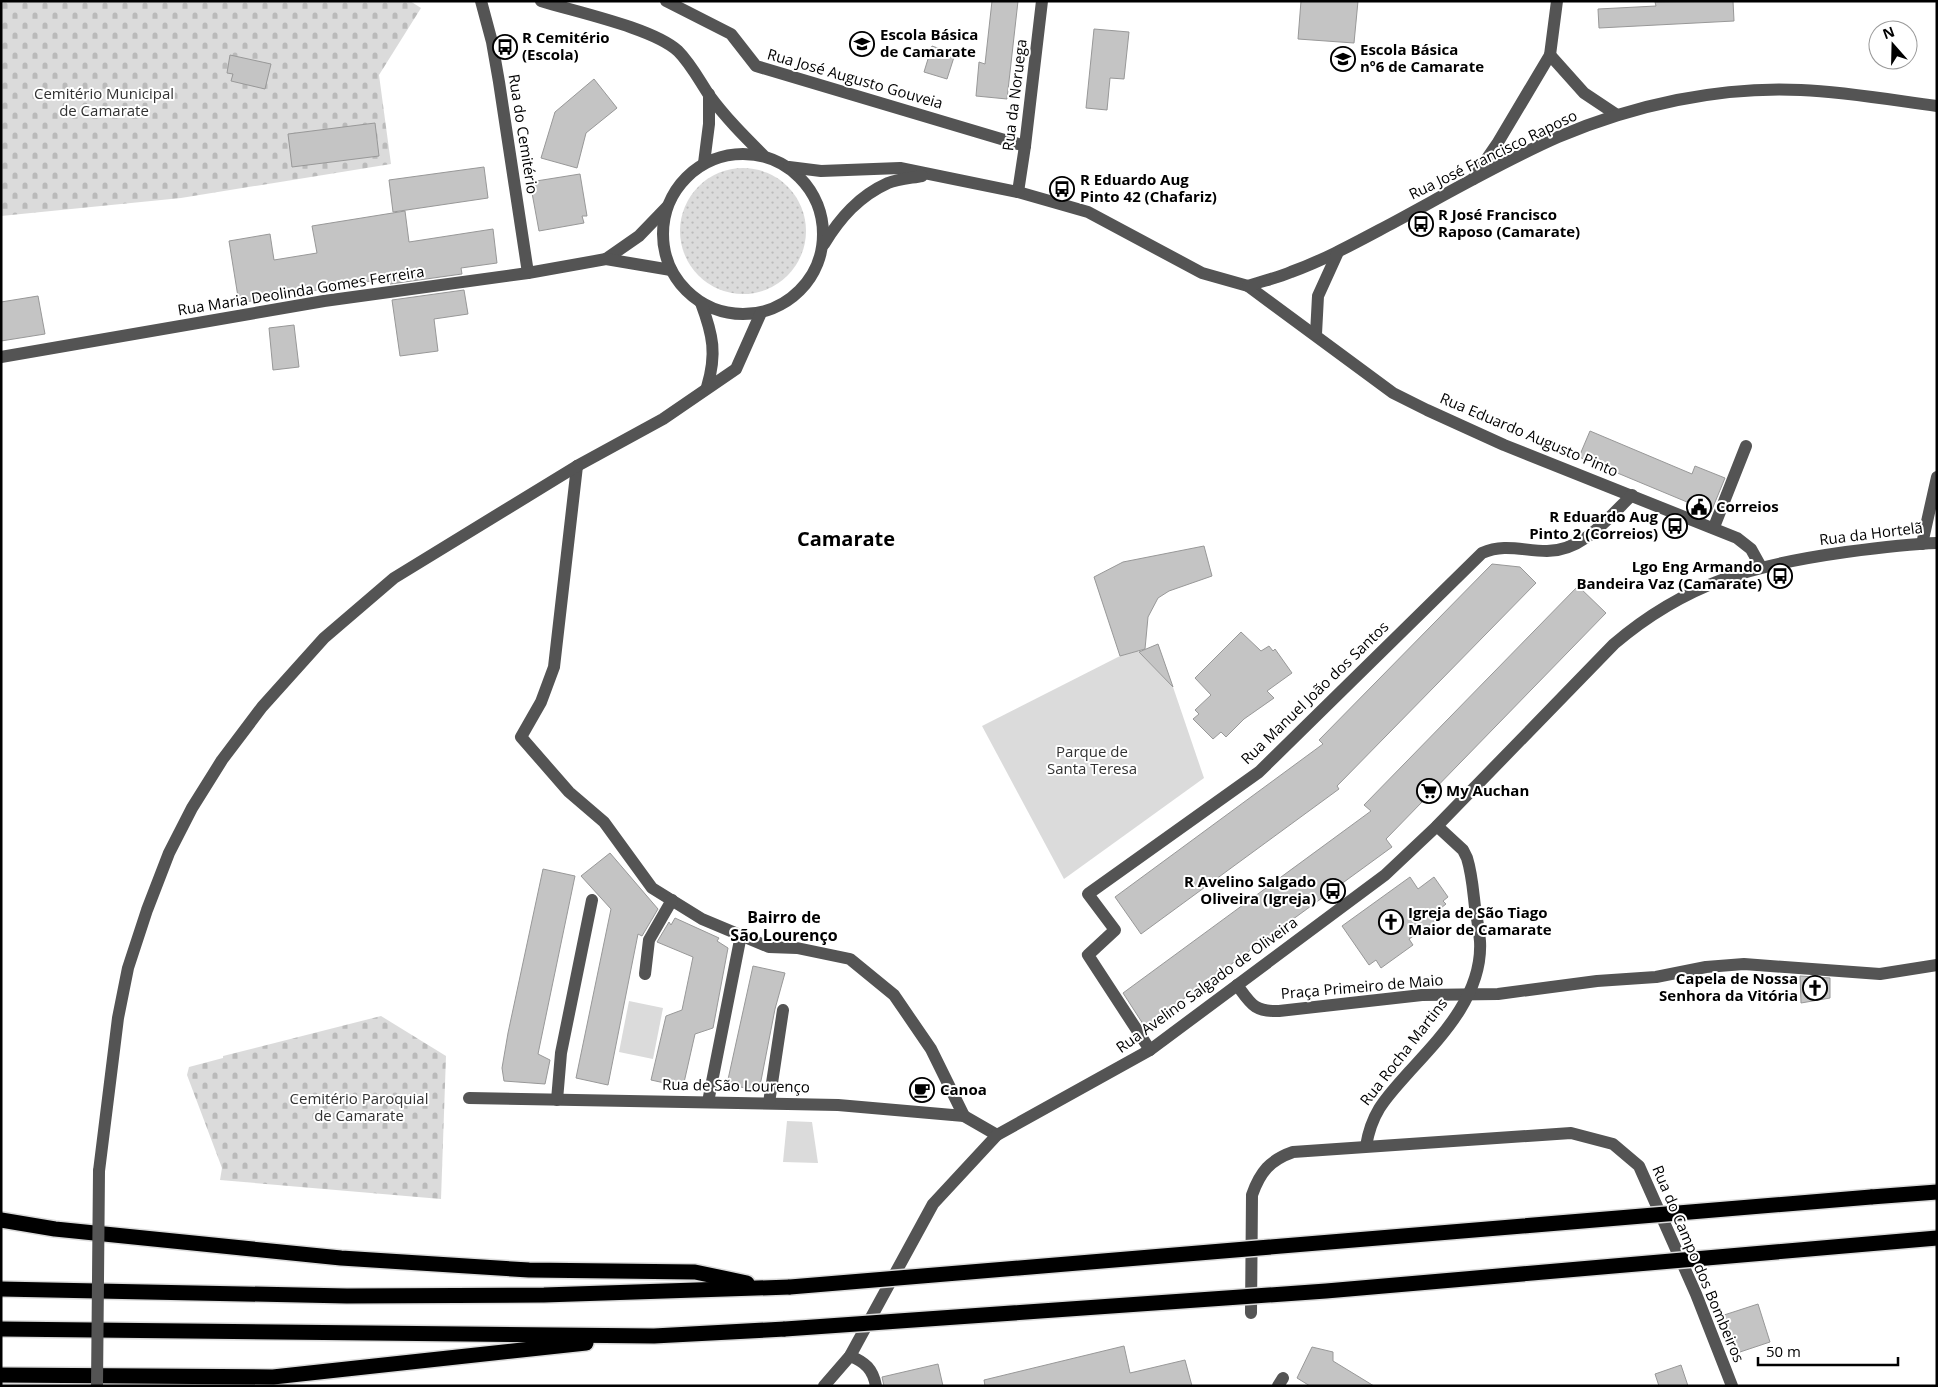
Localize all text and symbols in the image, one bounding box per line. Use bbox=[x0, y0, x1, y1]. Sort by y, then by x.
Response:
north arrow bbox=[1868, 20, 1918, 70]
text: N bbox=[1880, 21, 1897, 43]
place label: Escola Básica de Camarate bbox=[880, 24, 978, 61]
place label: R Cemitério (Escola) bbox=[522, 27, 610, 64]
school or university icon: Escola Básica de Camarate bbox=[849, 31, 875, 57]
bus stop icon: R Cemitério (Escola) bbox=[492, 34, 518, 60]
street label: Rua da Noruega bbox=[997, 38, 1031, 152]
place label: Escola Básica nº6 de Camarate bbox=[1360, 39, 1484, 76]
street label: Rua José Augusto Gouveia bbox=[765, 43, 945, 113]
school or university icon: Escola Básica nº6 de Camarate bbox=[1330, 46, 1356, 72]
street label: Rua do Cemitério bbox=[505, 73, 543, 195]
park label: Cemitério Municipal de Camarate bbox=[34, 83, 174, 120]
street label: Rua José Francisco Raposo bbox=[1405, 105, 1580, 204]
place label: R Eduardo Aug Pinto 42 (Chafariz) bbox=[1080, 169, 1217, 206]
bus stop icon: R Eduardo Aug Pinto 42 (Chafariz) bbox=[1049, 176, 1075, 202]
place label: R José Francisco Raposo (Camarate) bbox=[1438, 204, 1580, 241]
bus stop icon: R José Francisco Raposo (Camarate) bbox=[1408, 211, 1434, 237]
street label: Rua Maria Deolinda Gomes Ferreira bbox=[176, 261, 426, 319]
street label: Rua Eduardo Augusto Pinto bbox=[1437, 387, 1622, 481]
public building icon: Correios bbox=[1686, 494, 1712, 520]
place label: Correios bbox=[1716, 496, 1779, 516]
place label: R Eduardo Aug Pinto 2 (Correios) bbox=[1529, 506, 1659, 543]
bus stop icon: R Eduardo Aug Pinto 2 (Correios) bbox=[1662, 513, 1688, 539]
street label: Rua da Hortelã bbox=[1818, 517, 1924, 549]
district label: Camarate bbox=[797, 525, 895, 552]
place label: Lgo Eng Armando Bandeira Vaz (Camarate) bbox=[1576, 556, 1762, 593]
bus stop icon: Lgo Eng Armando Bandeira Vaz (Camarate) bbox=[1767, 563, 1793, 589]
street label: Rua Manuel João dos Santos bbox=[1236, 616, 1392, 768]
park label: Parque de Santa Teresa bbox=[1047, 741, 1137, 778]
supermarket icon: My Auchan bbox=[1416, 778, 1442, 804]
place label: My Auchan bbox=[1446, 780, 1529, 800]
place label: R Avelino Salgado Oliveira (Igreja) bbox=[1184, 871, 1316, 908]
bus stop icon: R Avelino Salgado Oliveira (Igreja) bbox=[1320, 878, 1346, 904]
place label: Igreja de São Tiago Maior de Camarate bbox=[1408, 902, 1552, 939]
district label: Bairro de São Lourenço bbox=[730, 906, 838, 946]
church icon: Igreja de São Tiago Maior de Camarate bbox=[1378, 909, 1404, 935]
street label: Rua Avelino Salgado de Oliveira bbox=[1112, 912, 1301, 1057]
place label: Capela de Nossa Senhora da Vitória bbox=[1659, 968, 1798, 1005]
street label: Praça Primeiro de Maio bbox=[1280, 969, 1444, 1003]
church icon: Capela de Nossa Senhora da Vitória bbox=[1802, 975, 1828, 1001]
street label: Rua Rocha Martins bbox=[1355, 994, 1451, 1109]
street label: Rua de São Lourenço bbox=[662, 1074, 810, 1096]
cafe icon: Canoa bbox=[909, 1077, 935, 1103]
place label: Canoa bbox=[940, 1079, 987, 1099]
park label: Cemitério Paroquial de Camarate bbox=[290, 1088, 428, 1125]
street label: Rua do Campo dos Bombeiros bbox=[1648, 1162, 1750, 1365]
scale bar bbox=[1758, 1334, 1898, 1366]
text: 50 m bbox=[1766, 1341, 1801, 1361]

